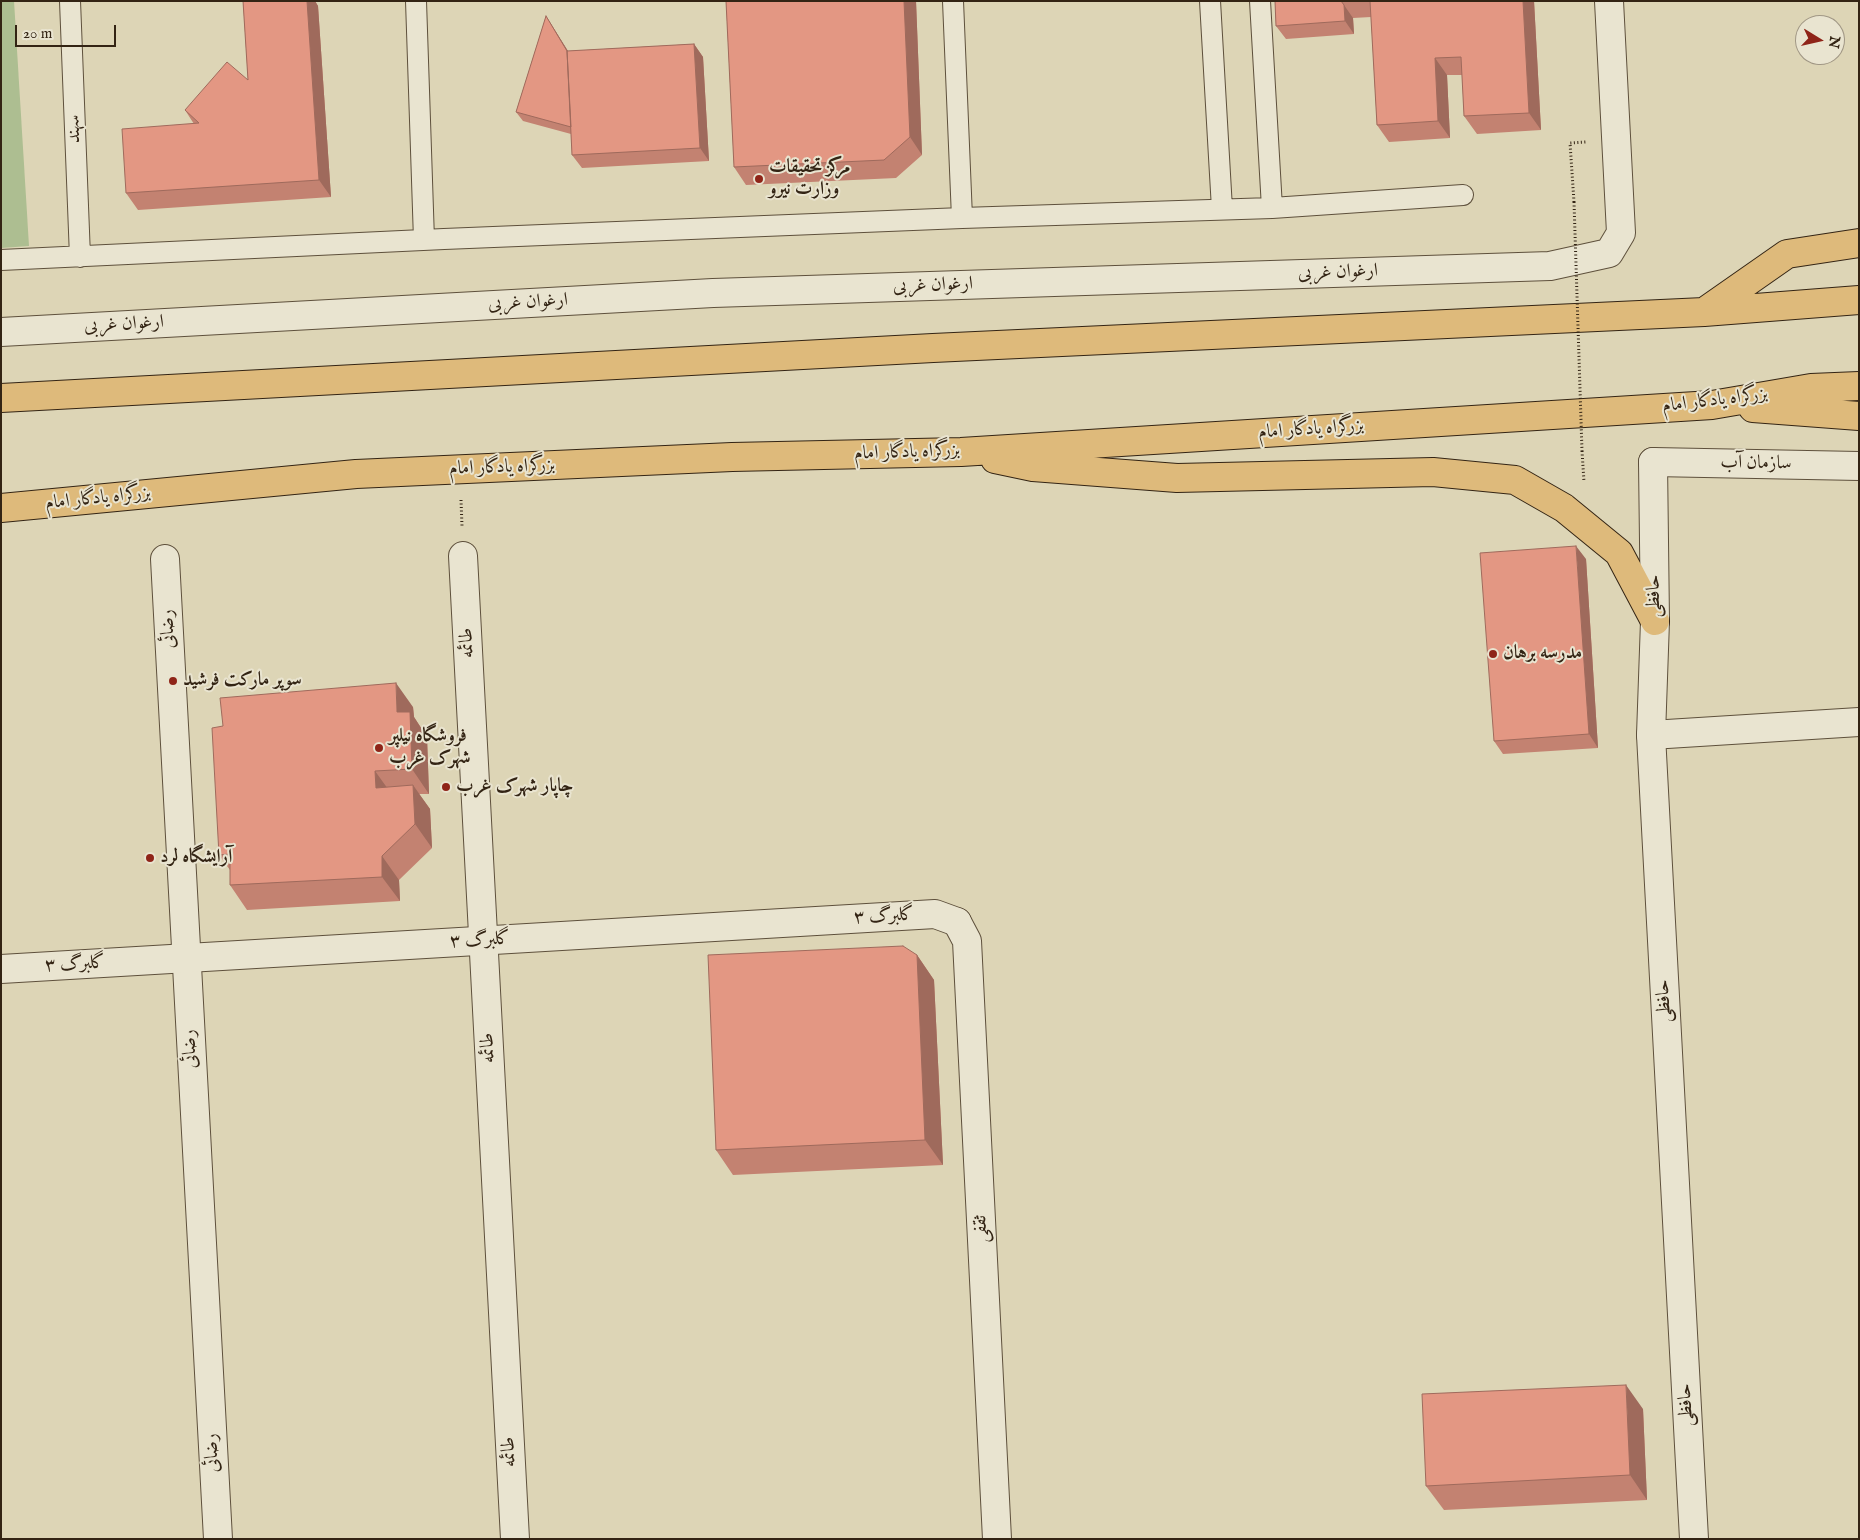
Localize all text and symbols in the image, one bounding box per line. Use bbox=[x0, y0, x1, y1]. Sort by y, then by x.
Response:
scale bar bbox=[18, 15, 119, 47]
north arrow bbox=[1795, 15, 1845, 65]
text: 20 m bbox=[23, 24, 52, 43]
text: N bbox=[1824, 35, 1844, 50]
street label: سهند bbox=[63, 114, 87, 144]
place label: مرکز تحقیقات وزارت نیرو bbox=[769, 157, 850, 201]
marker: مرکز تحقیقات وزارت نیرو bbox=[753, 173, 765, 185]
street label: ارغوان غربی bbox=[1298, 260, 1378, 286]
street label: ارغوان غربی bbox=[893, 273, 973, 299]
street label: ارغوان غربی bbox=[487, 290, 569, 316]
street label: ارغوان غربی bbox=[83, 312, 165, 338]
street label: بزرگراه یادگار امام bbox=[1661, 383, 1769, 419]
street label: بزرگراه یادگار امام bbox=[1257, 415, 1365, 445]
street label: بزرگراه یادگار امام bbox=[854, 440, 960, 466]
street label: سازمان آب bbox=[1720, 452, 1792, 476]
street label: بزرگراه یادگار امام bbox=[449, 455, 555, 481]
street label: بزرگراه یادگار امام bbox=[44, 482, 152, 516]
street label: حافظی bbox=[1643, 574, 1667, 618]
street label: رضائی bbox=[157, 609, 181, 649]
street label: طائمه bbox=[456, 627, 480, 659]
place label: مدرسه برهان bbox=[1503, 643, 1582, 665]
marker: مدرسه برهان bbox=[1487, 648, 1499, 660]
place label: سوپر مارکت فرشید bbox=[183, 670, 302, 692]
marker: سوپر مارکت فرشید bbox=[167, 675, 179, 687]
place label: فروشگاه نیلپر شهرک غرب bbox=[389, 726, 471, 770]
marker: فروشگاه نیلپر شهرک غرب bbox=[373, 742, 385, 754]
place label: چاپار شهرک غرب bbox=[456, 776, 573, 798]
marker: چاپار شهرک غرب bbox=[440, 781, 452, 793]
place label: آرایشگاه لرد bbox=[160, 847, 232, 869]
marker: آرایشگاه لرد bbox=[144, 852, 156, 864]
street label: گلبرگ ۳ bbox=[853, 904, 915, 930]
street label: گلبرگ ۳ bbox=[449, 928, 511, 954]
street label: گلبرگ ۳ bbox=[44, 952, 106, 978]
street label: حافظی bbox=[1652, 979, 1678, 1023]
street label: رضائی bbox=[179, 1029, 203, 1069]
street label: طائمه bbox=[477, 1032, 501, 1064]
street label: ثقفی bbox=[970, 1214, 994, 1244]
street label: حافظی bbox=[1674, 1383, 1700, 1427]
street label: رضائی bbox=[201, 1433, 225, 1473]
street label: طائمه bbox=[498, 1436, 522, 1468]

